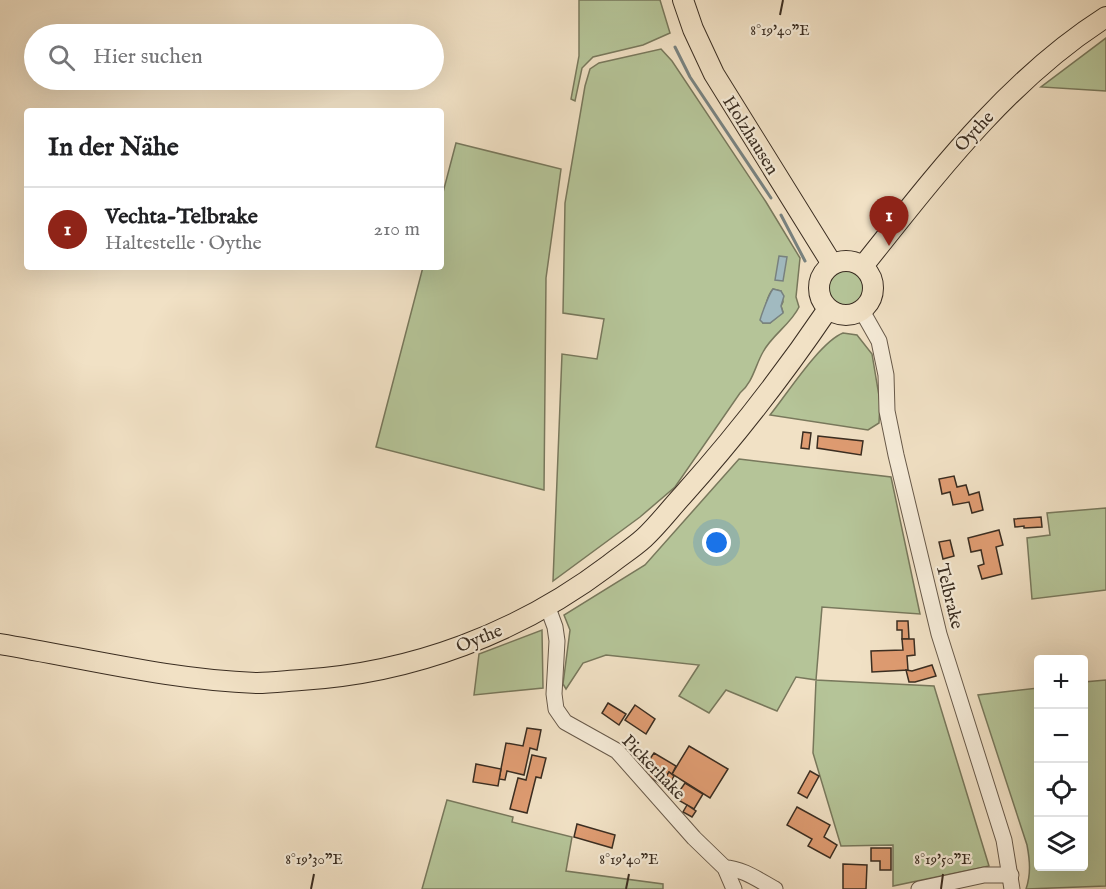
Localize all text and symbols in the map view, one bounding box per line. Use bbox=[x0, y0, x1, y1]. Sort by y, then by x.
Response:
text: 8°19'40"E bbox=[750, 21, 810, 40]
search box bbox=[24, 24, 444, 90]
icon: search bbox=[45, 41, 78, 74]
text: Hier suchen bbox=[93, 43, 203, 71]
street label: Holzhausen bbox=[716, 92, 783, 180]
street label: Oythe bbox=[950, 107, 1000, 157]
text: In der Nähe bbox=[48, 131, 179, 164]
pin: 1 bbox=[870, 196, 908, 246]
text: Vechta-Telbrake bbox=[105, 203, 258, 231]
text: 1 bbox=[64, 217, 71, 242]
text: 210 m bbox=[374, 217, 420, 242]
text: Haltestelle · Oythe bbox=[105, 231, 262, 256]
your location bbox=[702, 528, 731, 557]
street label: Telbrake bbox=[929, 561, 968, 631]
street label: Oythe bbox=[453, 620, 506, 659]
map controls bbox=[1034, 655, 1088, 871]
button: + bbox=[1034, 655, 1088, 709]
button: − bbox=[1034, 709, 1088, 763]
street label: Pickerhake bbox=[616, 730, 690, 806]
button: locate bbox=[1034, 763, 1088, 817]
button: layers bbox=[1034, 817, 1088, 871]
text: 8°19'30"E bbox=[285, 850, 343, 869]
text: 8°19'40"E bbox=[599, 850, 659, 869]
text: 8°19'50"E bbox=[914, 850, 972, 869]

